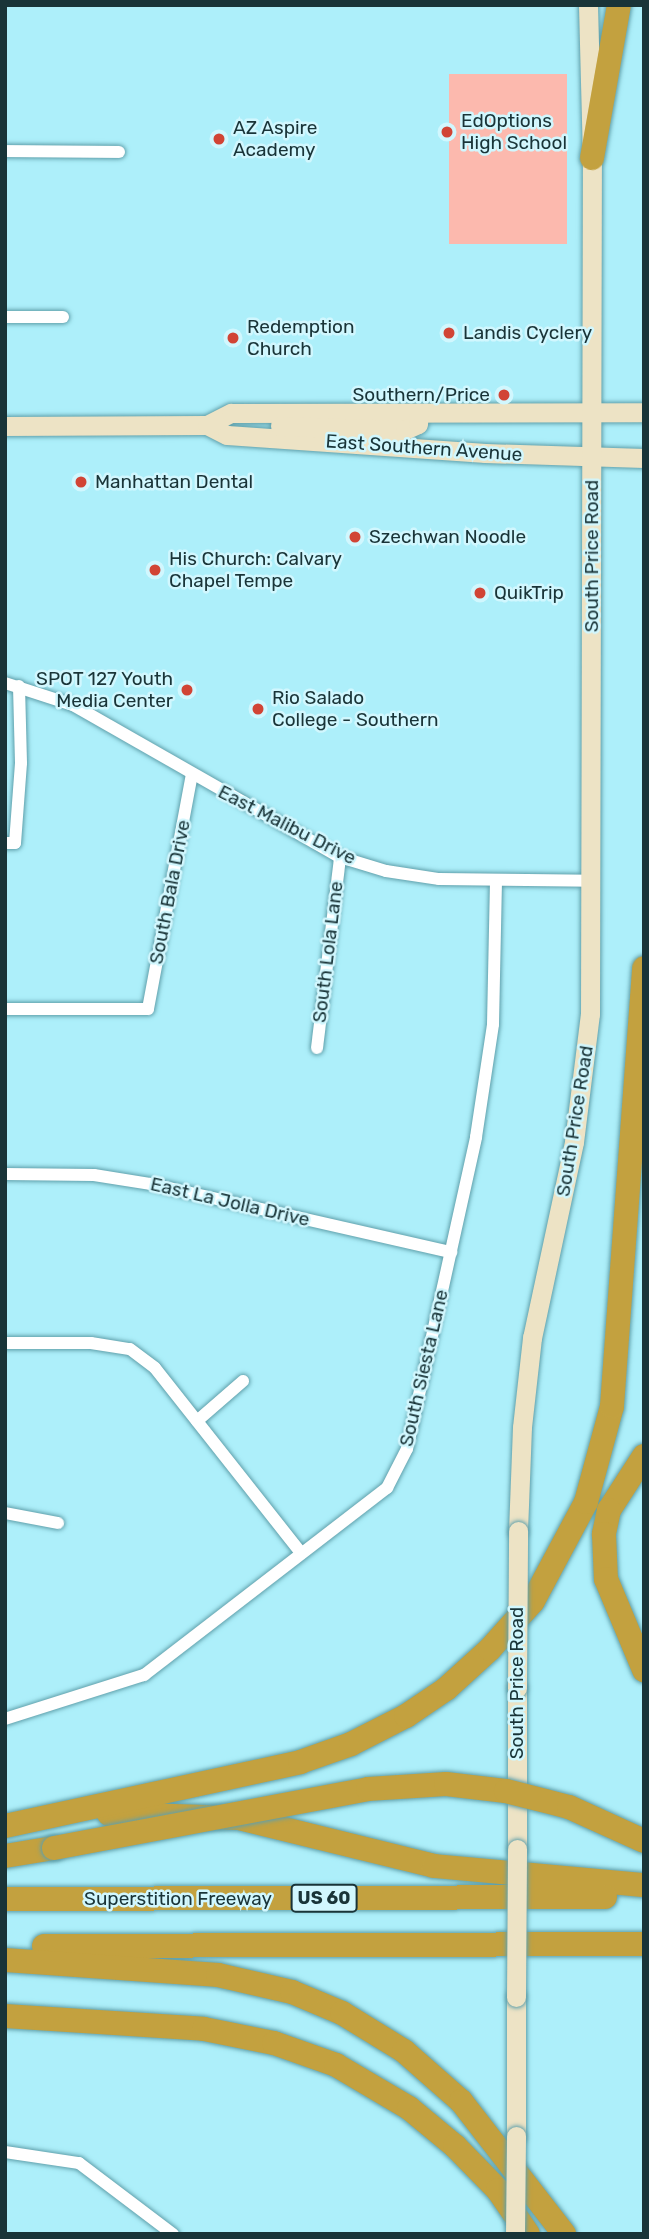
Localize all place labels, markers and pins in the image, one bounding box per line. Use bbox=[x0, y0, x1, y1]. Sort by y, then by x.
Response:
place label: EdOptions High School bbox=[461, 110, 567, 154]
place label: AZ Aspire Academy bbox=[233, 117, 318, 161]
marker: EdOptions High School bbox=[439, 124, 455, 140]
marker: AZ Aspire Academy bbox=[211, 131, 227, 147]
place label: Redemption Church bbox=[247, 316, 354, 360]
place label: Landis Cyclery bbox=[463, 322, 592, 344]
marker: Landis Cyclery bbox=[441, 325, 457, 341]
marker: Redemption Church bbox=[225, 330, 241, 346]
place label: Southern/Price bbox=[353, 384, 490, 406]
marker: Southern/Price bbox=[496, 387, 512, 403]
place label: Manhattan Dental bbox=[95, 471, 253, 493]
marker: Manhattan Dental bbox=[73, 474, 89, 490]
place label: Szechwan Noodle bbox=[369, 526, 526, 548]
marker: Szechwan Noodle bbox=[347, 529, 363, 545]
place label: His Church: Calvary Chapel Tempe bbox=[169, 548, 342, 592]
marker: His Church: Calvary Chapel Tempe bbox=[147, 562, 163, 578]
place label: QuikTrip bbox=[494, 582, 564, 604]
marker: QuikTrip bbox=[472, 585, 488, 601]
place label: SPOT 127 Youth Media Center bbox=[35, 668, 173, 712]
marker: SPOT 127 Youth Media Center bbox=[179, 682, 195, 698]
place label: Rio Salado College - Southern bbox=[272, 687, 438, 731]
marker: Rio Salado College - Southern bbox=[250, 701, 266, 717]

